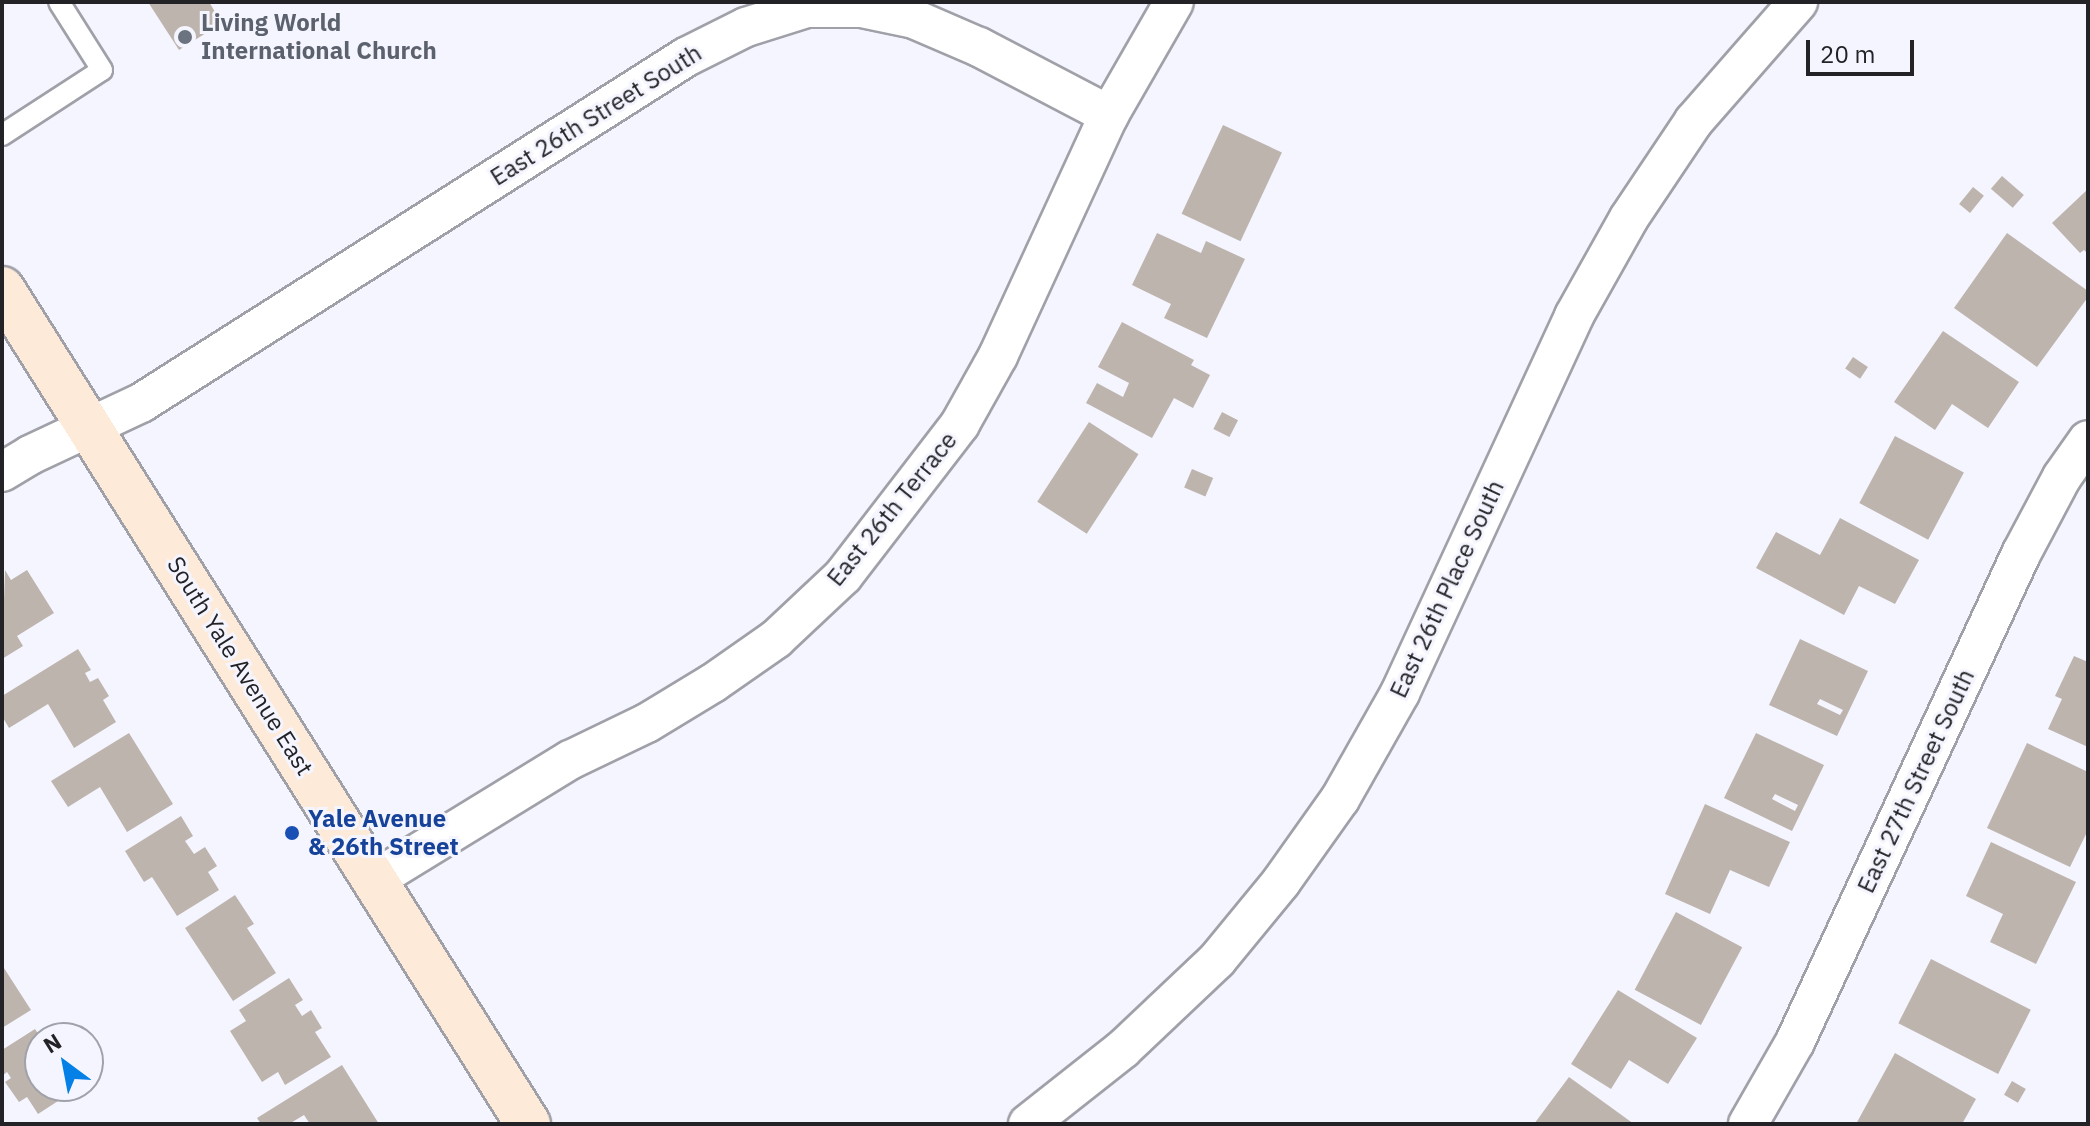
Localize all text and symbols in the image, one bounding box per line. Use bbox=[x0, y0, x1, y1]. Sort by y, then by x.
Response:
place label: Living World International Church bbox=[201, 9, 437, 65]
scale bar bbox=[1810, 24, 1918, 74]
marker: Living World International Church bbox=[176, 28, 194, 46]
street label: East 26th Street South bbox=[485, 38, 707, 192]
text: 20 m bbox=[1820, 38, 1875, 70]
street label: East 26th Terrace bbox=[821, 426, 963, 592]
street label: East 26th Place South bbox=[1384, 476, 1510, 702]
street label: South Yale Avenue East bbox=[161, 551, 319, 781]
street label: East 27th Street South bbox=[1851, 665, 1981, 897]
place label: Yale Avenue & 26th Street bbox=[308, 805, 459, 861]
marker: Yale Avenue & 26th Street bbox=[283, 824, 301, 842]
north arrow bbox=[24, 1022, 104, 1102]
text: N bbox=[38, 1026, 67, 1059]

